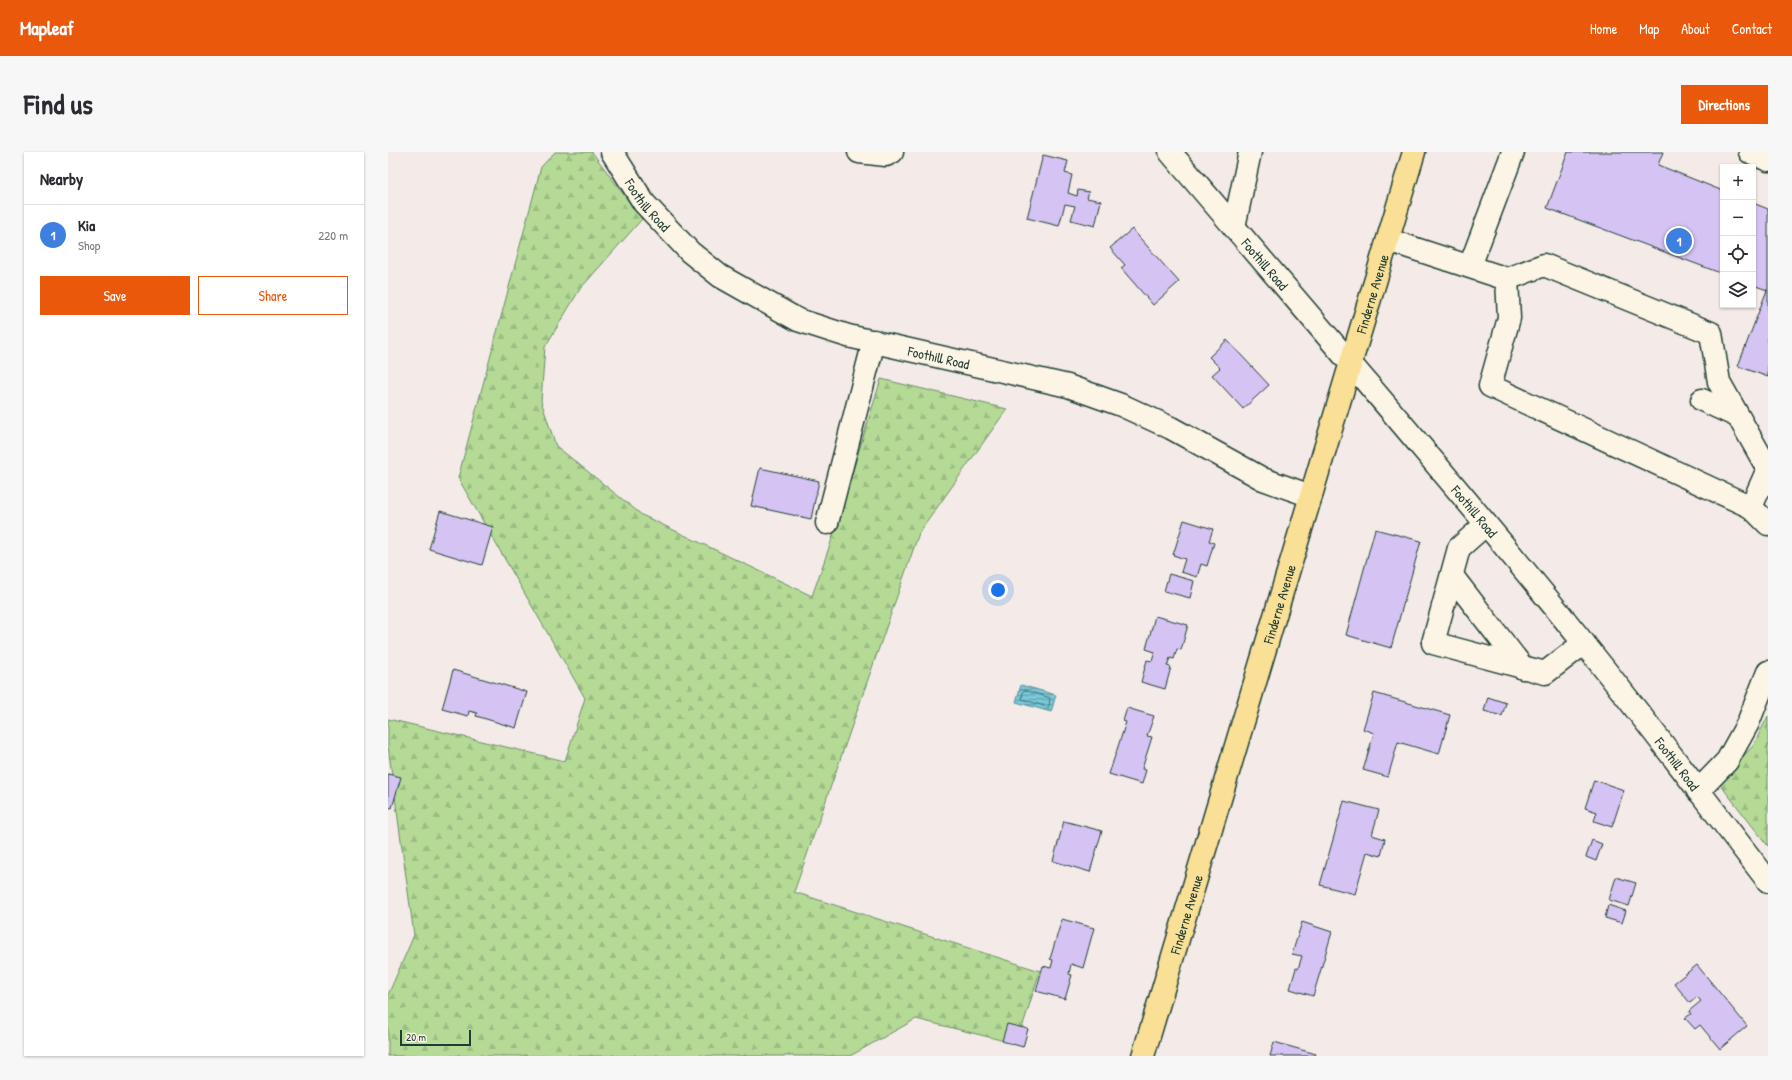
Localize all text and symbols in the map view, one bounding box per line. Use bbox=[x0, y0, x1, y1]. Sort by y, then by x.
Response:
text: Mapleaf bbox=[20, 15, 74, 41]
text: Home bbox=[1590, 19, 1617, 38]
text: Map bbox=[1639, 19, 1659, 38]
text: About bbox=[1681, 19, 1710, 38]
text: Contact bbox=[1732, 19, 1772, 38]
text: Find us bbox=[24, 85, 93, 123]
button: Directions bbox=[1681, 85, 1768, 124]
map controls bbox=[1720, 164, 1756, 308]
button: + bbox=[1720, 164, 1756, 200]
text: Nearby bbox=[40, 167, 83, 190]
street label: Foothill Road bbox=[621, 174, 675, 236]
button: − bbox=[1720, 200, 1756, 236]
text: Kia bbox=[78, 215, 95, 236]
text: 1 bbox=[51, 226, 55, 244]
text: 220 m bbox=[318, 226, 348, 244]
pin: 1 bbox=[1666, 226, 1692, 256]
street label: Foothill Road bbox=[1237, 233, 1293, 294]
text: Shop bbox=[78, 236, 100, 254]
button: locate bbox=[1720, 236, 1756, 272]
street label: Finderne Avenue bbox=[1350, 251, 1393, 336]
button: layers bbox=[1720, 272, 1756, 308]
button: Save bbox=[40, 276, 190, 315]
button: Share bbox=[198, 276, 348, 315]
street label: Foothill Road bbox=[905, 340, 972, 373]
street label: Foothill Road bbox=[1447, 480, 1503, 541]
street label: Finderne Avenue bbox=[1257, 562, 1300, 647]
your location bbox=[988, 580, 1008, 600]
street label: Foothill Road bbox=[1651, 732, 1705, 795]
street label: Finderne Avenue bbox=[1164, 872, 1206, 957]
scale bar bbox=[400, 1028, 471, 1047]
text: 20 m bbox=[406, 1030, 426, 1044]

